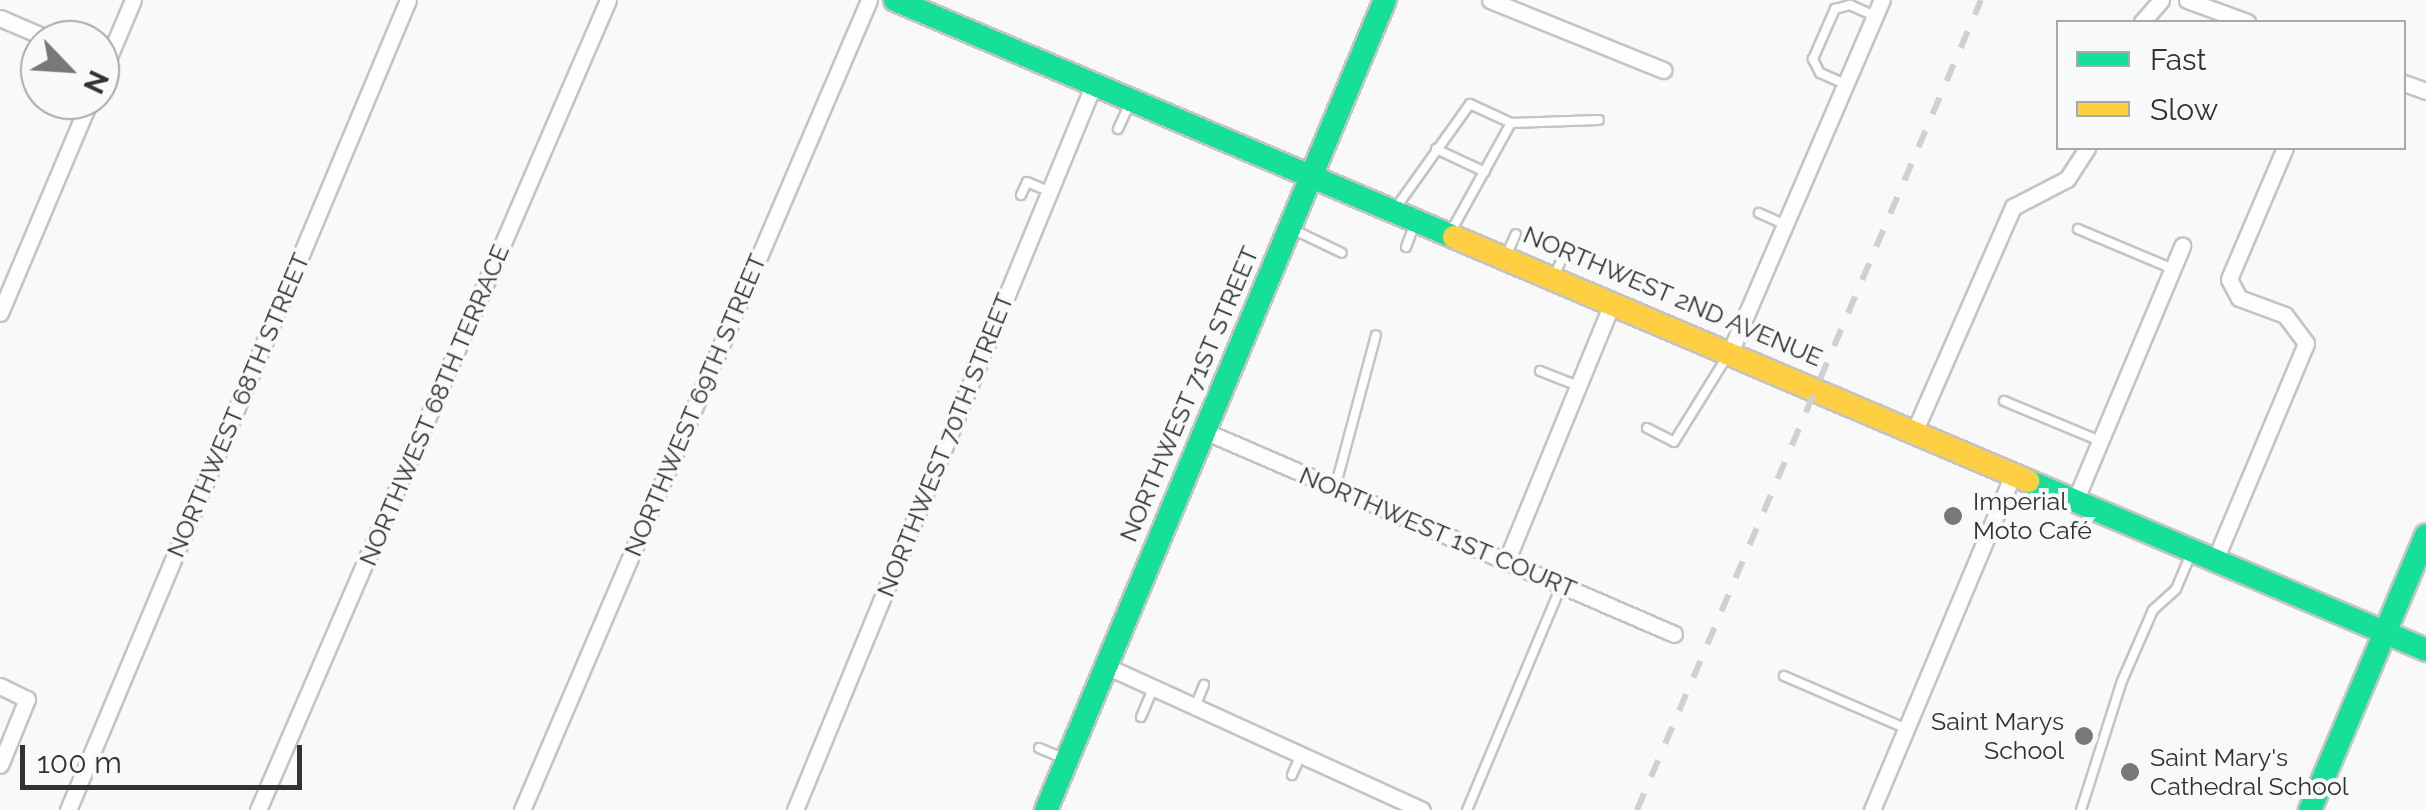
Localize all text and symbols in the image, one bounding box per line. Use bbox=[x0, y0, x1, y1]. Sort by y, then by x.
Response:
north arrow bbox=[20, 20, 120, 120]
legend bbox=[2056, 20, 2406, 150]
text: Fast bbox=[2150, 42, 2207, 77]
text: N bbox=[76, 65, 115, 99]
text: Slow bbox=[2150, 92, 2218, 127]
street label: NORTHWEST 2ND AVENUE bbox=[1518, 219, 1828, 373]
street label: NORTHWEST 68TH TERRACE bbox=[352, 239, 516, 571]
street label: NORTHWEST 71ST STREET bbox=[1113, 241, 1265, 547]
street label: NORTHWEST 68TH STREET bbox=[160, 248, 316, 562]
street label: NORTHWEST 69TH STREET bbox=[617, 249, 773, 561]
street label: NORTHWEST 70TH STREET bbox=[870, 289, 1020, 601]
street label: NORTHWEST 1ST COURT bbox=[1294, 460, 1582, 604]
place label: Imperial Moto Café bbox=[1973, 487, 2092, 546]
marker: Imperial Moto Café bbox=[1942, 505, 1964, 527]
place label: Saint Marys School bbox=[1931, 707, 2064, 766]
scale bar bbox=[25, 725, 308, 787]
marker: Saint Marys School bbox=[2073, 725, 2095, 747]
place label: Saint Mary's Cathedral School bbox=[2150, 743, 2349, 802]
text: 100 m bbox=[37, 745, 122, 780]
marker: Saint Mary's Cathedral School bbox=[2119, 761, 2141, 783]

